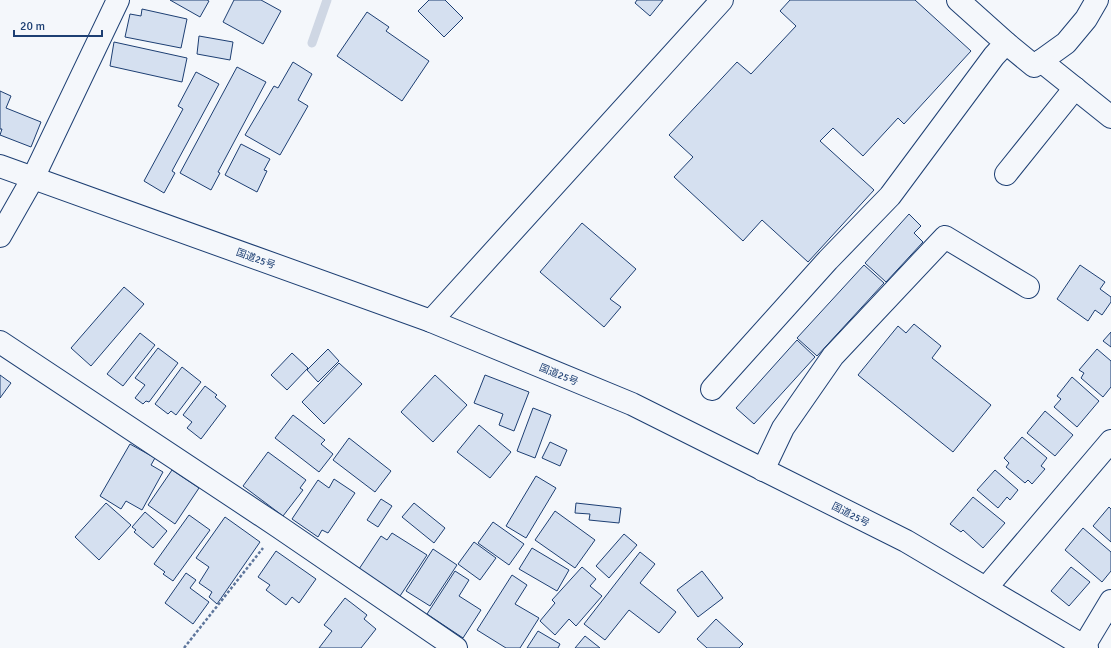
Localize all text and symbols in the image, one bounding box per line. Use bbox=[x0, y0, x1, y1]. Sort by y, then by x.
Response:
scale bar bbox=[14, 12, 102, 38]
text: 20 m bbox=[20, 19, 45, 34]
street label: 国道25号 bbox=[234, 246, 277, 272]
street label: 国道25号 bbox=[537, 362, 580, 388]
street label: 国道25号 bbox=[830, 500, 871, 530]

